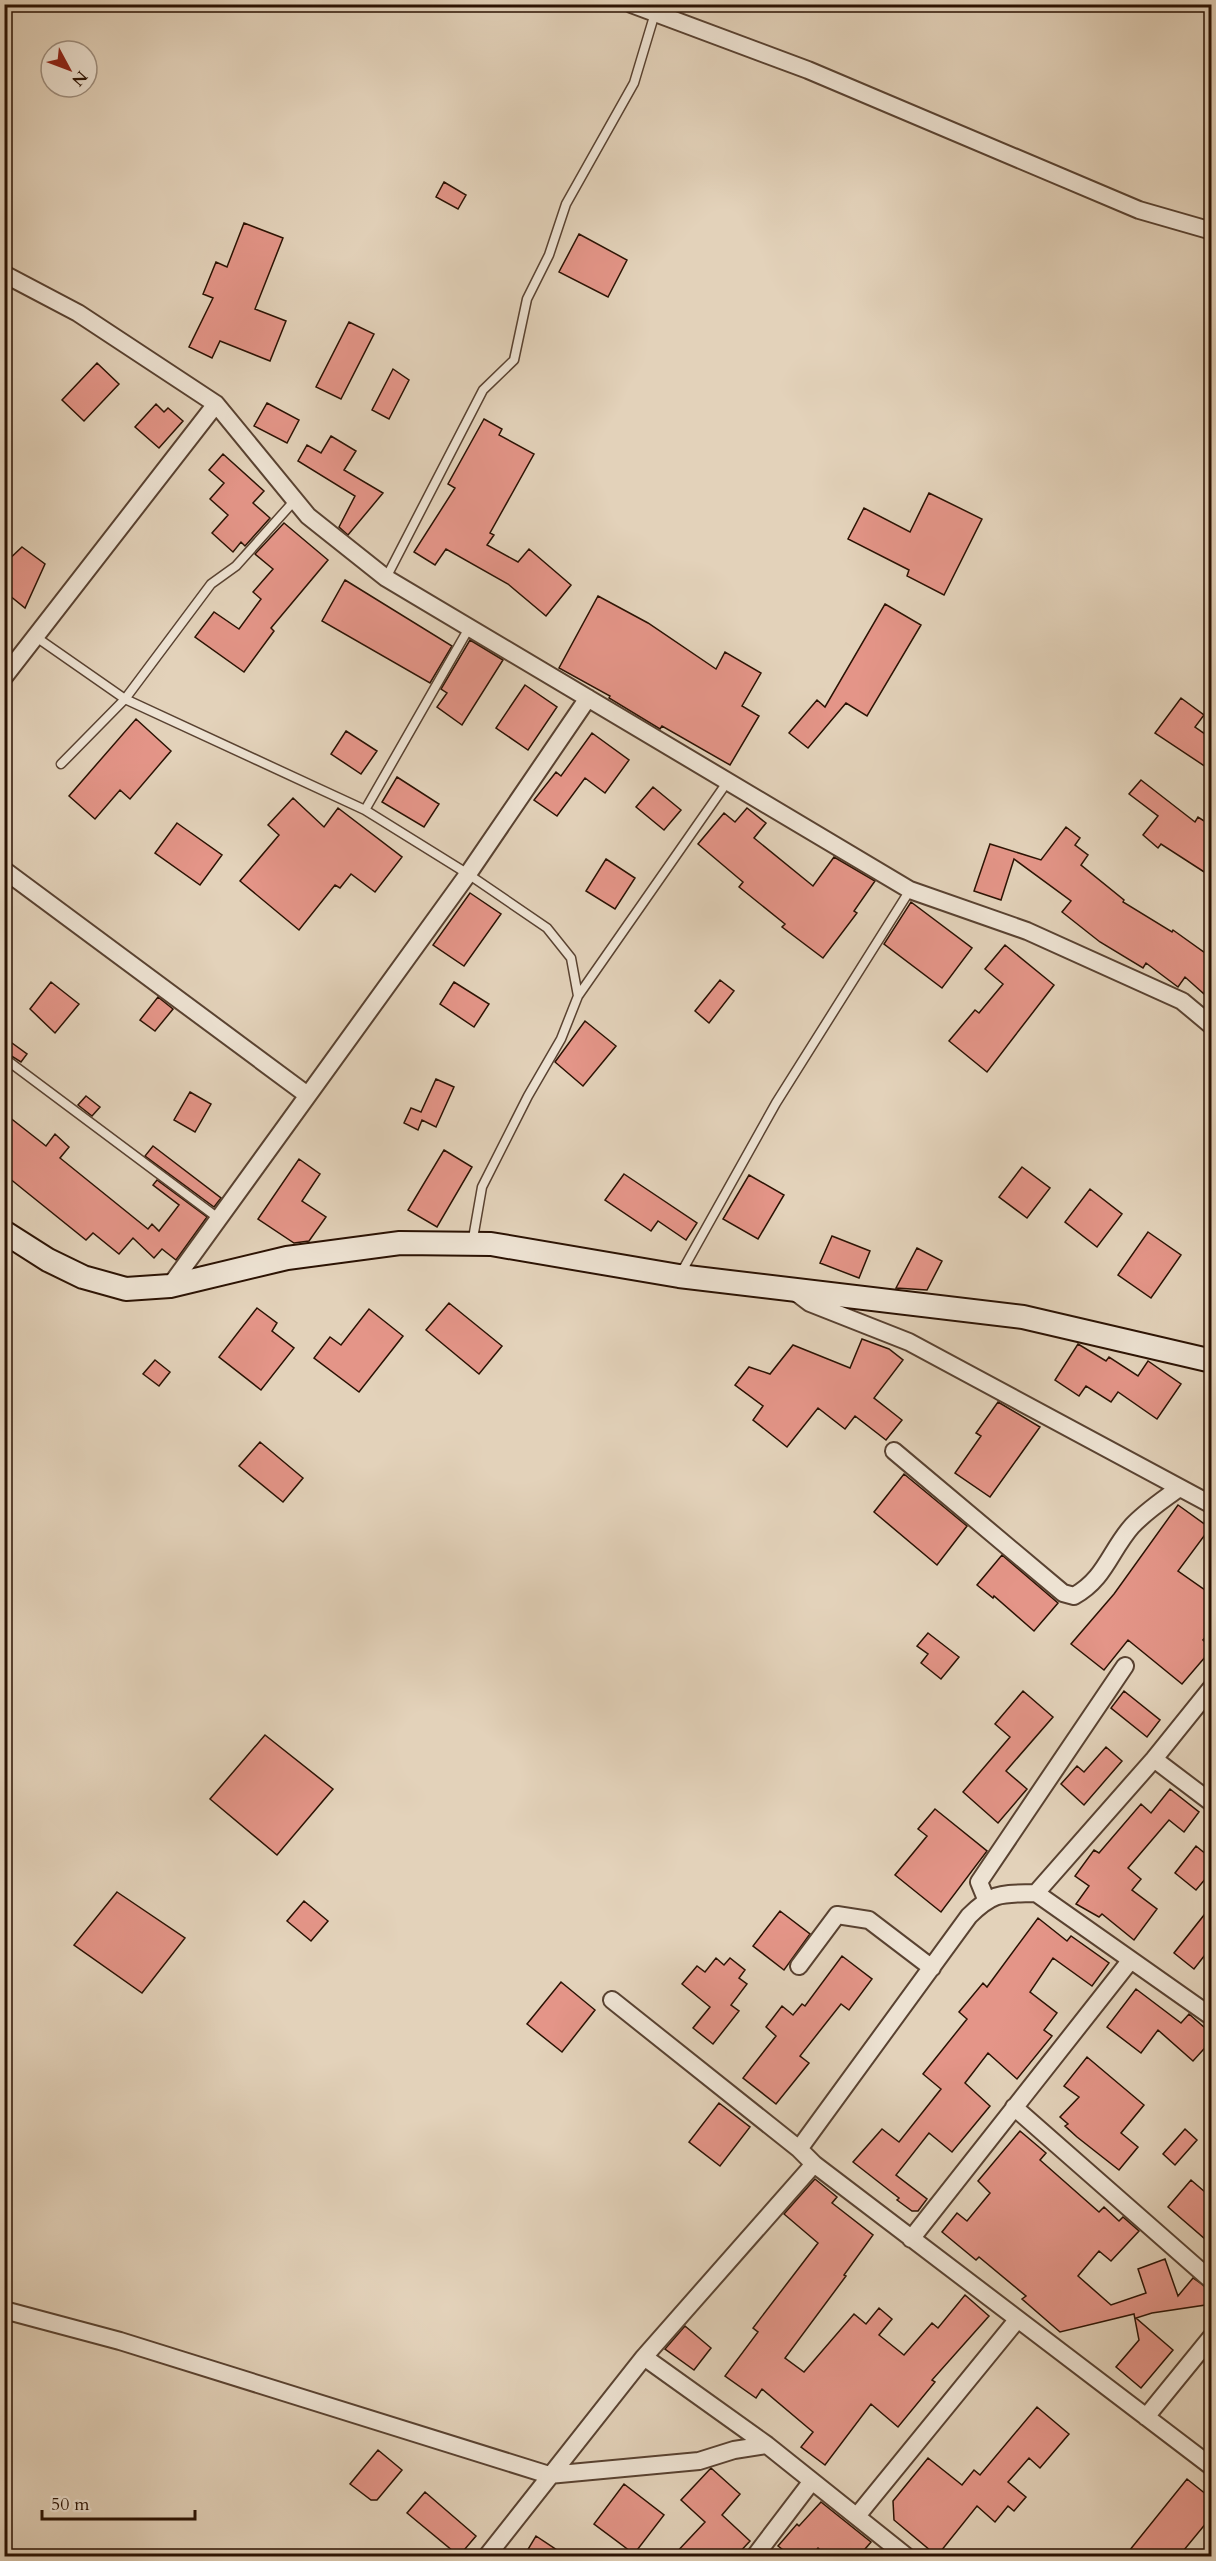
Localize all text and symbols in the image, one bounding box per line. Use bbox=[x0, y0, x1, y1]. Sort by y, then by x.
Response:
north arrow bbox=[39, 39, 99, 99]
text: N bbox=[67, 66, 92, 91]
scale bar bbox=[42, 2483, 195, 2521]
text: 50 m bbox=[51, 2492, 90, 2517]

